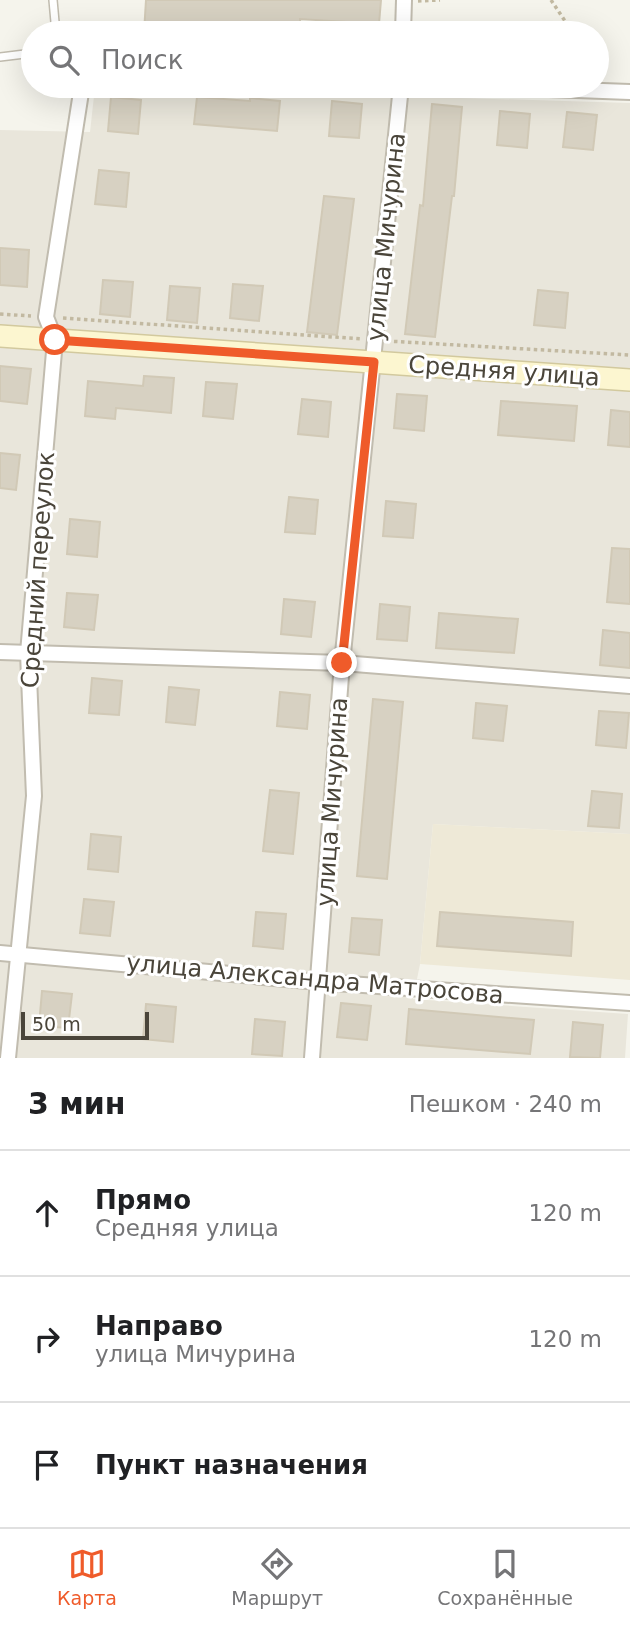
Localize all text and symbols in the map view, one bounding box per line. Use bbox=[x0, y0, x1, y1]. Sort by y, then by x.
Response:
search box bbox=[21, 21, 609, 98]
icon: search bbox=[45, 41, 83, 79]
text: Поиск bbox=[101, 45, 183, 75]
street label: улица Мичурина bbox=[361, 131, 411, 343]
route start bbox=[39, 324, 70, 355]
street label: Средняя улица bbox=[407, 350, 601, 392]
street label: Средний переулок bbox=[16, 451, 60, 689]
route end bbox=[326, 647, 357, 678]
street label: улица Мичурина bbox=[311, 696, 353, 908]
street label: улица Александра Матросова bbox=[125, 949, 505, 1009]
scale bar bbox=[21, 1009, 149, 1041]
text: 50 m bbox=[32, 1013, 81, 1035]
text: 3 мин bbox=[28, 1086, 126, 1121]
text: Пешком · 240 m bbox=[409, 1091, 602, 1117]
text: Прямо bbox=[95, 1185, 191, 1215]
icon: ahead bbox=[28, 1194, 66, 1232]
text: 120 m bbox=[528, 1200, 602, 1226]
text: Средняя улица bbox=[95, 1215, 279, 1241]
text: Направо bbox=[95, 1311, 223, 1341]
icon: right bbox=[28, 1320, 66, 1358]
text: 120 m bbox=[528, 1326, 602, 1352]
text: улица Мичурина bbox=[95, 1341, 296, 1367]
icon: arrive bbox=[28, 1446, 66, 1484]
text: Пункт назначения bbox=[95, 1450, 368, 1480]
tab: Карта bbox=[57, 1545, 117, 1609]
tab: Маршрут bbox=[231, 1545, 323, 1609]
tab: Сохранённые bbox=[437, 1545, 573, 1609]

